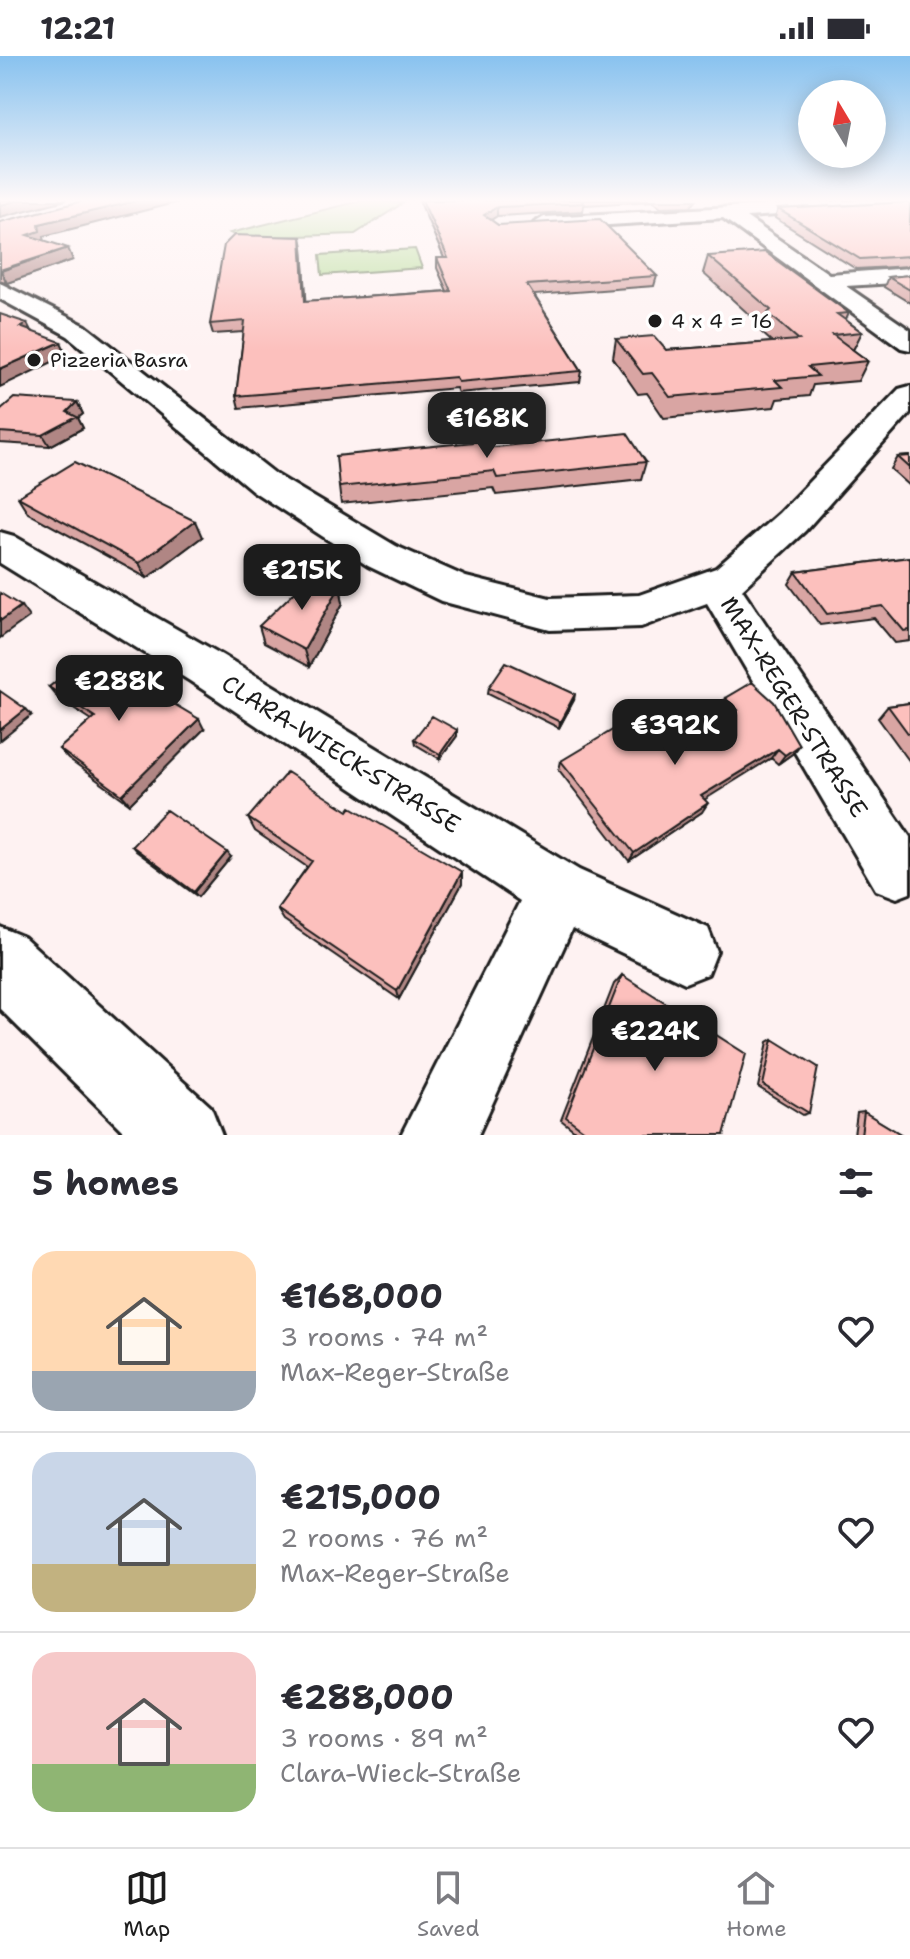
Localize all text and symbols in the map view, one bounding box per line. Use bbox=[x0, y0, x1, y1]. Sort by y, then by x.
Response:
text: 12:21 bbox=[40, 8, 115, 49]
north arrow bbox=[798, 80, 886, 168]
map controls bbox=[798, 80, 886, 168]
place label: 4 x 4 = 16 bbox=[671, 308, 772, 334]
marker: 4 x 4 = 16 bbox=[646, 312, 664, 330]
place label: Pizzeria Basra bbox=[50, 347, 188, 373]
marker: Pizzeria Basra bbox=[25, 351, 43, 369]
pin: €168K bbox=[431, 392, 543, 460]
text: €168K bbox=[446, 400, 528, 435]
pin: €215K bbox=[246, 544, 358, 612]
text: €215K bbox=[262, 552, 342, 587]
street label: MAX-REGER-STRASSE bbox=[713, 591, 875, 823]
pin: €288K bbox=[63, 655, 175, 723]
text: €288K bbox=[74, 663, 164, 698]
street label: CLARA-WIECK-STRASSE bbox=[216, 667, 466, 841]
pin: €392K bbox=[619, 699, 731, 767]
text: €392K bbox=[630, 707, 720, 742]
pin: €224K bbox=[599, 1005, 711, 1073]
text: €224K bbox=[610, 1013, 700, 1048]
text: 5 homes bbox=[32, 1160, 179, 1206]
icon: filters bbox=[834, 1161, 878, 1205]
text: €168,000 bbox=[280, 1273, 443, 1319]
icon: home bbox=[96, 1283, 192, 1379]
icon: heart bbox=[834, 1309, 878, 1353]
text: 3 rooms · 74 m² bbox=[280, 1319, 488, 1354]
text: Max-Reger-Straße bbox=[280, 1354, 510, 1389]
text: €215,000 bbox=[280, 1474, 441, 1520]
icon: home bbox=[96, 1484, 192, 1580]
icon: heart bbox=[834, 1510, 878, 1554]
text: 2 rooms · 76 m² bbox=[280, 1520, 488, 1555]
text: Max-Reger-Straße bbox=[280, 1555, 510, 1590]
text: €288,000 bbox=[280, 1674, 454, 1720]
icon: home bbox=[96, 1684, 192, 1780]
icon: heart bbox=[834, 1710, 878, 1754]
text: 3 rooms · 89 m² bbox=[280, 1720, 488, 1755]
text: Clara-Wieck-Straße bbox=[280, 1755, 521, 1790]
tab: Map bbox=[123, 1866, 170, 1943]
tab: Saved bbox=[417, 1866, 480, 1943]
tab: Home bbox=[726, 1866, 787, 1943]

